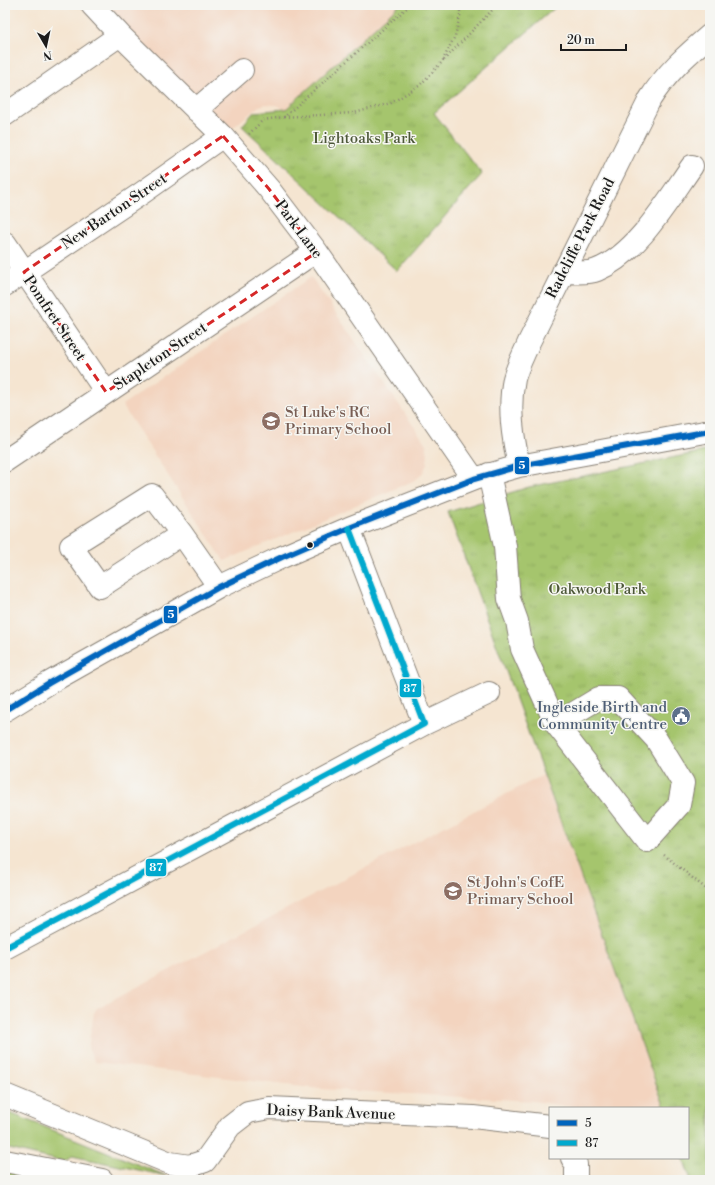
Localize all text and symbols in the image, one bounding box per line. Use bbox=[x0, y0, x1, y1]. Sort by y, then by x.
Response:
north arrow bbox=[26, 26, 66, 66]
scale bar bbox=[561, 26, 626, 52]
text: 20 m bbox=[567, 33, 595, 48]
text: N bbox=[42, 47, 53, 63]
park label: Lightoaks Park bbox=[313, 129, 416, 148]
street label: New Barton Street bbox=[58, 169, 171, 254]
street label: Radcliffe Park Road bbox=[542, 174, 619, 302]
street label: Park Lane bbox=[270, 196, 327, 262]
street label: Pomfret Street bbox=[19, 272, 91, 365]
street label: Stapleton Street bbox=[110, 318, 211, 395]
place label: St Luke's RC Primary School bbox=[285, 403, 392, 439]
school or university icon: St Luke's RC Primary School bbox=[260, 410, 282, 432]
line badge: 5 bbox=[514, 456, 530, 475]
text: 5 bbox=[519, 459, 526, 473]
unlabelled marker bbox=[305, 540, 315, 550]
park label: Oakwood Park bbox=[549, 580, 647, 599]
line badge: 5 bbox=[163, 605, 178, 624]
text: 5 bbox=[168, 608, 175, 622]
line badge: 87 bbox=[399, 678, 422, 698]
text: 87 bbox=[403, 682, 417, 696]
place label: Ingleside Birth and Community Centre bbox=[537, 698, 667, 734]
public building icon: Ingleside Birth and Community Centre bbox=[670, 705, 692, 727]
line badge: 87 bbox=[145, 858, 167, 877]
text: 87 bbox=[149, 861, 163, 875]
place label: St John's CofE Primary School bbox=[467, 873, 574, 909]
school or university icon: St John's CofE Primary School bbox=[442, 880, 464, 902]
street label: Daisy Bank Avenue bbox=[266, 1101, 396, 1124]
legend bbox=[549, 1107, 689, 1159]
text: 5 bbox=[585, 1116, 592, 1131]
text: 87 bbox=[585, 1136, 598, 1151]

